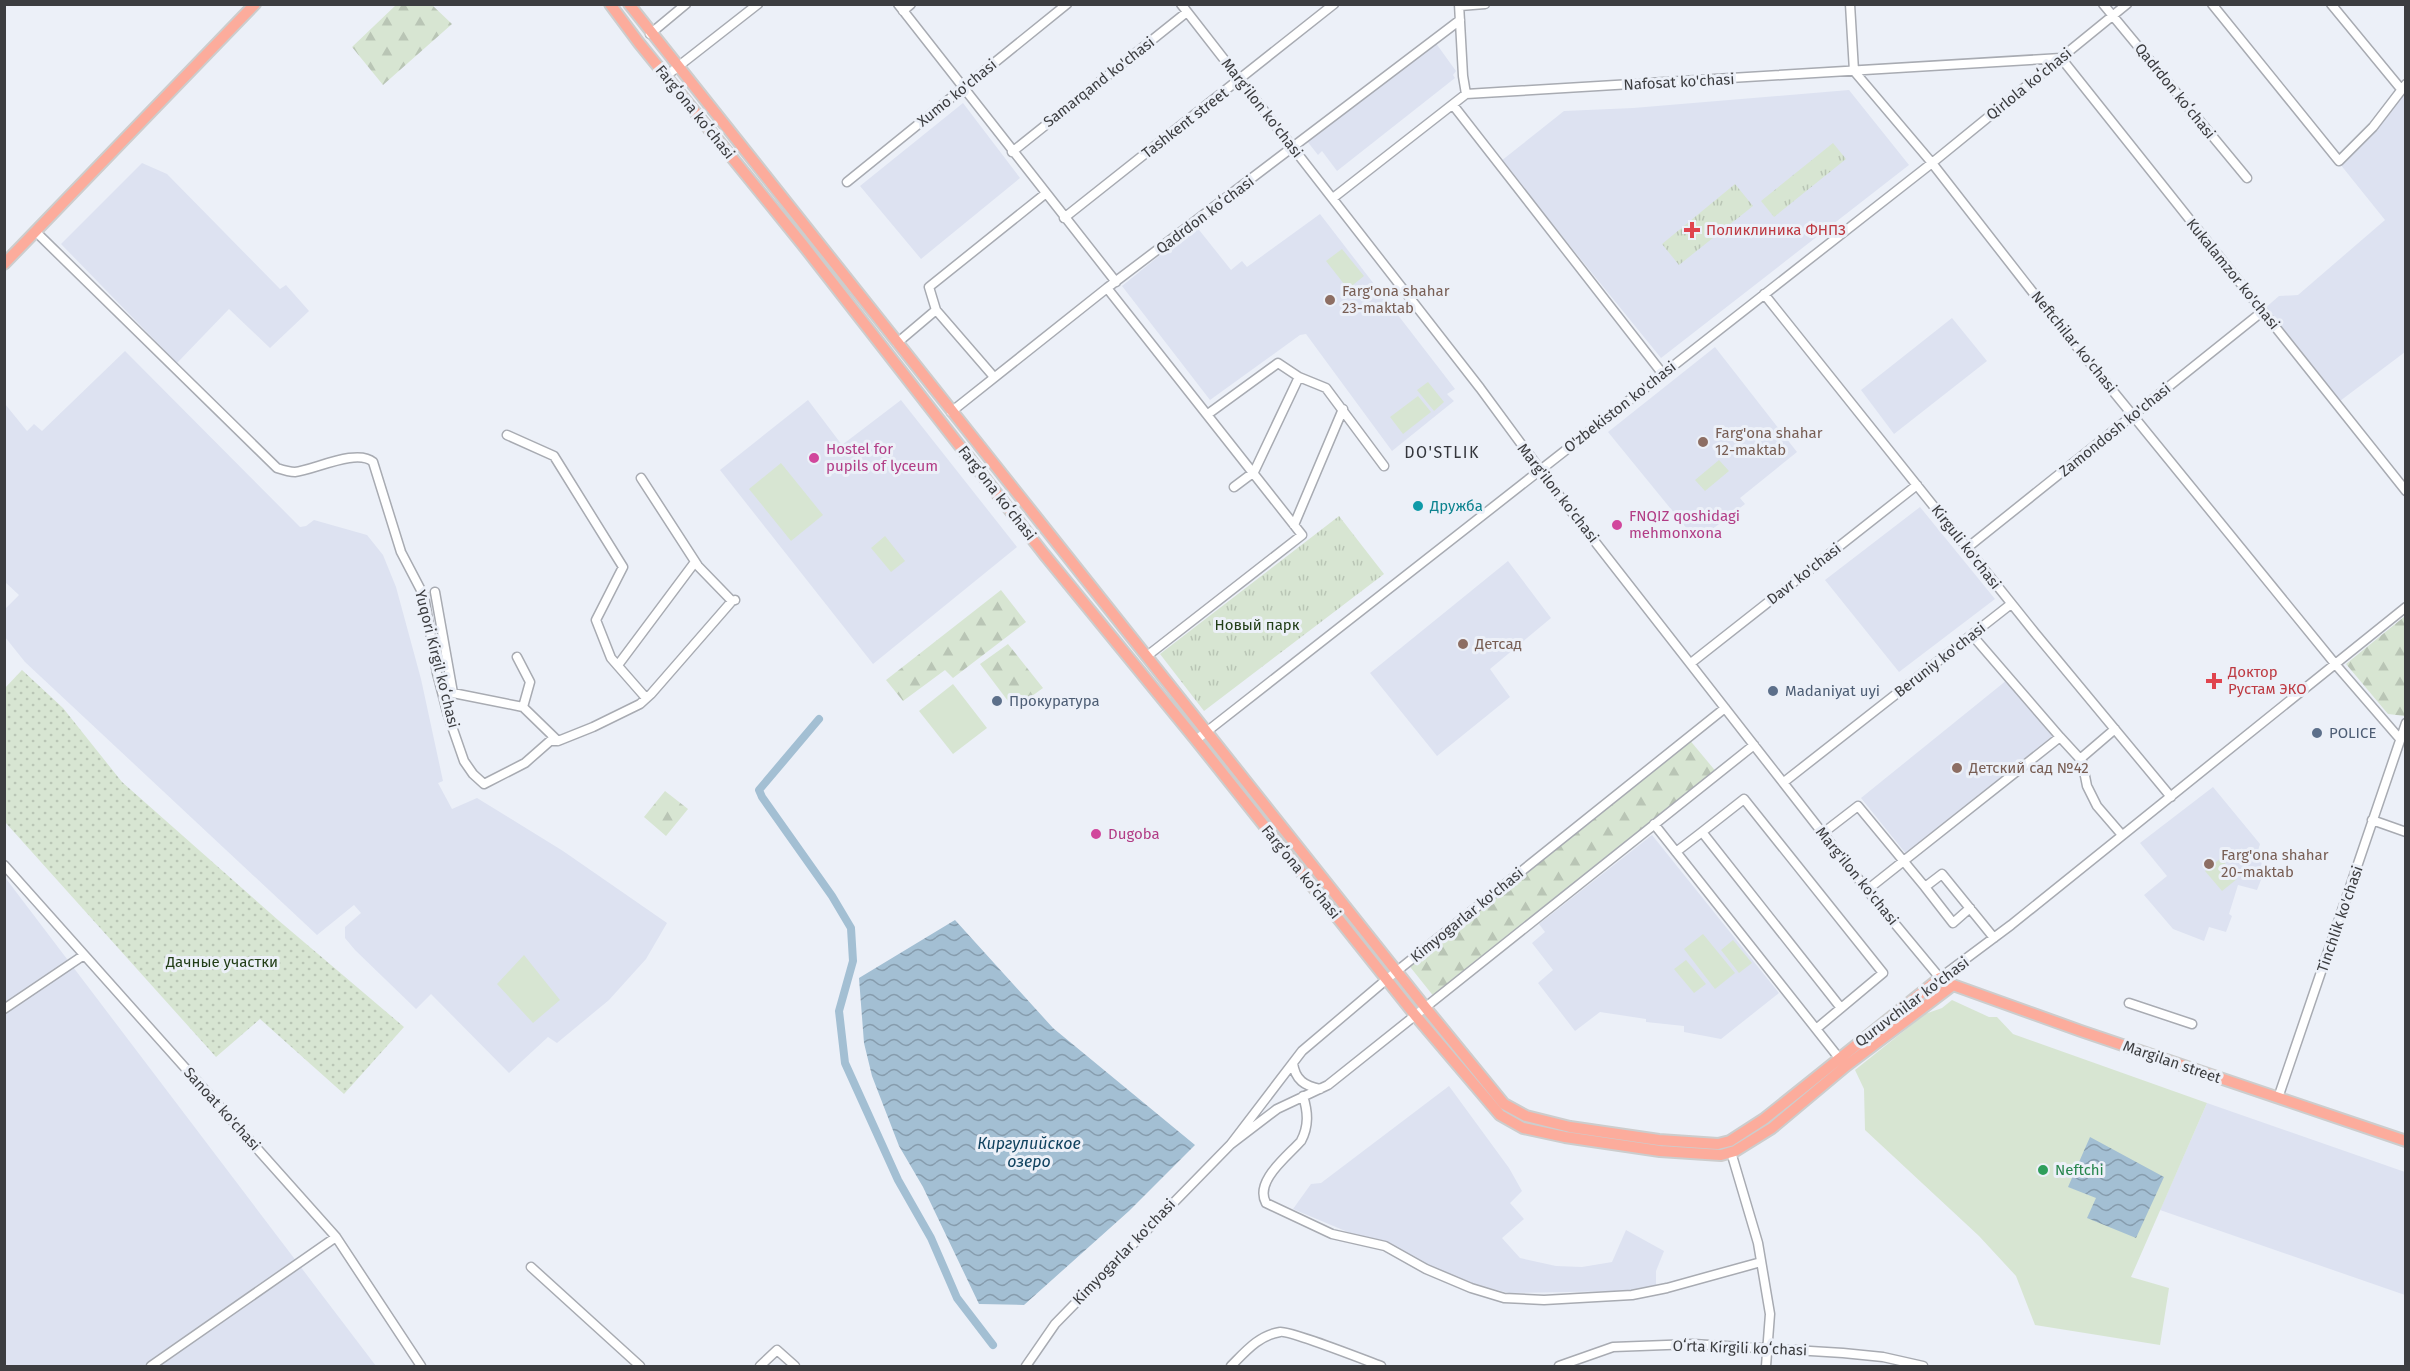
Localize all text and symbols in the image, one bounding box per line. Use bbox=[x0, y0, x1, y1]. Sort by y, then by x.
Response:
street label: Samarqand ko'chasi bbox=[1040, 33, 1158, 131]
street label: Qadrdon koʻchasi bbox=[2131, 40, 2219, 142]
street label: Qirlola koʻchasi bbox=[1983, 44, 2075, 124]
street label: Marg'ilon ko'chasi bbox=[1218, 55, 1306, 161]
street label: Xumo ko'chasi bbox=[914, 56, 1000, 130]
street label: Fargʻona koʻchasi bbox=[652, 62, 738, 162]
street label: Nafosat ko'chasi bbox=[1623, 70, 1735, 94]
street label: Tashkent street bbox=[1138, 83, 1232, 162]
street label: Qadrdon koʻchasi bbox=[1153, 172, 1257, 258]
street label: Kukalamzor ko'chasi bbox=[2183, 215, 2283, 333]
marker: Поликлиника ФНПЗ bbox=[1683, 221, 1701, 239]
place label: Поликлиника ФНПЗ bbox=[1706, 221, 1846, 239]
place label: Farg'ona shahar 23-maktab bbox=[1342, 282, 1450, 317]
street label: Neftchilar ko'chasi bbox=[2027, 288, 2121, 396]
marker: Farg'ona shahar 23-maktab bbox=[1323, 293, 1337, 307]
street label: O'zbekiston ko'chasi bbox=[1560, 358, 1680, 456]
street label: Zamondosh ko'chasi bbox=[2056, 380, 2174, 480]
place label: Farg'ona shahar 12-maktab bbox=[1715, 424, 1823, 459]
marker: Farg'ona shahar 12-maktab bbox=[1696, 435, 1710, 449]
place label: Hostel for pupils of lyceum bbox=[826, 440, 938, 475]
street label: Marg'ilon ko'chasi bbox=[1514, 440, 1602, 546]
street label: Fargʻona koʻchasi bbox=[954, 442, 1040, 544]
district label: DO'STLIK bbox=[1404, 443, 1480, 462]
marker: Hostel for pupils of lyceum bbox=[807, 451, 821, 465]
place label: Дружба bbox=[1429, 497, 1483, 515]
marker: Дружба bbox=[1411, 499, 1425, 513]
street label: Kirguli ko'chasi bbox=[1927, 501, 2005, 593]
place label: FNQIZ qoshidagi mehmonxona bbox=[1629, 507, 1740, 542]
marker: FNQIZ qoshidagi mehmonxona bbox=[1610, 518, 1624, 532]
street label: Davr ko'chasi bbox=[1763, 539, 1845, 609]
street label: Yuqori Kirgil koʻchasi bbox=[411, 588, 463, 730]
park label: Новый парк bbox=[1214, 616, 1300, 634]
street label: Beruniy ko'chasi bbox=[1891, 619, 1989, 701]
place label: Детсад bbox=[1474, 635, 1522, 653]
marker: Детсад bbox=[1456, 637, 1470, 651]
place label: Доктор Рустам ЭКО bbox=[2227, 663, 2307, 698]
marker: Доктор Рустам ЭКО bbox=[2205, 672, 2223, 690]
place label: Madaniyat uyi bbox=[1785, 682, 1880, 700]
marker: Madaniyat uyi bbox=[1766, 684, 1780, 698]
place label: Прокуратура bbox=[1009, 692, 1100, 710]
marker: Прокуратура bbox=[990, 694, 1004, 708]
place label: POLICE bbox=[2329, 724, 2376, 742]
marker: POLICE bbox=[2310, 726, 2324, 740]
place label: Детский сад №42 bbox=[1968, 759, 2089, 777]
marker: Детский сад №42 bbox=[1950, 761, 1964, 775]
street label: Fargʻona koʻchasi bbox=[1258, 822, 1344, 922]
street label: Marg'ilon ko'chasi bbox=[1812, 823, 1902, 929]
place label: Dugoba bbox=[1108, 825, 1160, 843]
marker: Dugoba bbox=[1089, 827, 1103, 841]
place label: Farg'ona shahar 20-maktab bbox=[2221, 846, 2329, 881]
marker: Farg'ona shahar 20-maktab bbox=[2202, 857, 2216, 871]
street label: Tinchlik ko'chasi bbox=[2313, 863, 2367, 975]
street label: Kimyogarlar ko'chasi bbox=[1407, 864, 1527, 966]
park label: Дачные участки bbox=[165, 953, 278, 971]
street label: Quruvchilar ko'chasi bbox=[1852, 953, 1972, 1051]
street label: Margilan street bbox=[2121, 1037, 2224, 1087]
street label: Sanoat ko'chasi bbox=[180, 1064, 264, 1154]
water label: Киргулийское озеро bbox=[977, 1134, 1081, 1171]
place label: Neftchi bbox=[2055, 1161, 2104, 1179]
marker: Neftchi bbox=[2036, 1163, 2050, 1177]
street label: Kimyogarlar ko'chasi bbox=[1069, 1195, 1179, 1309]
street label: Oʻrta Kirgili koʻchasi bbox=[1672, 1337, 1808, 1359]

